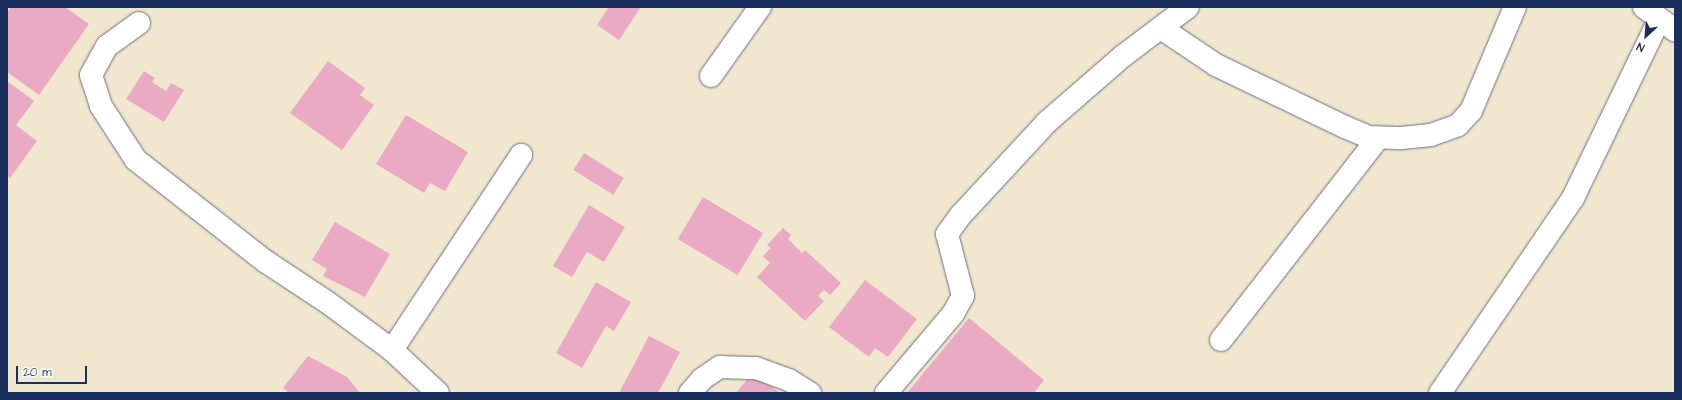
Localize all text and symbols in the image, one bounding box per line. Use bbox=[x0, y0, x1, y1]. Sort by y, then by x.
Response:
north arrow bbox=[1626, 16, 1666, 56]
text: N bbox=[1634, 39, 1647, 55]
scale bar bbox=[18, 358, 89, 384]
text: 20 m bbox=[23, 364, 52, 381]

